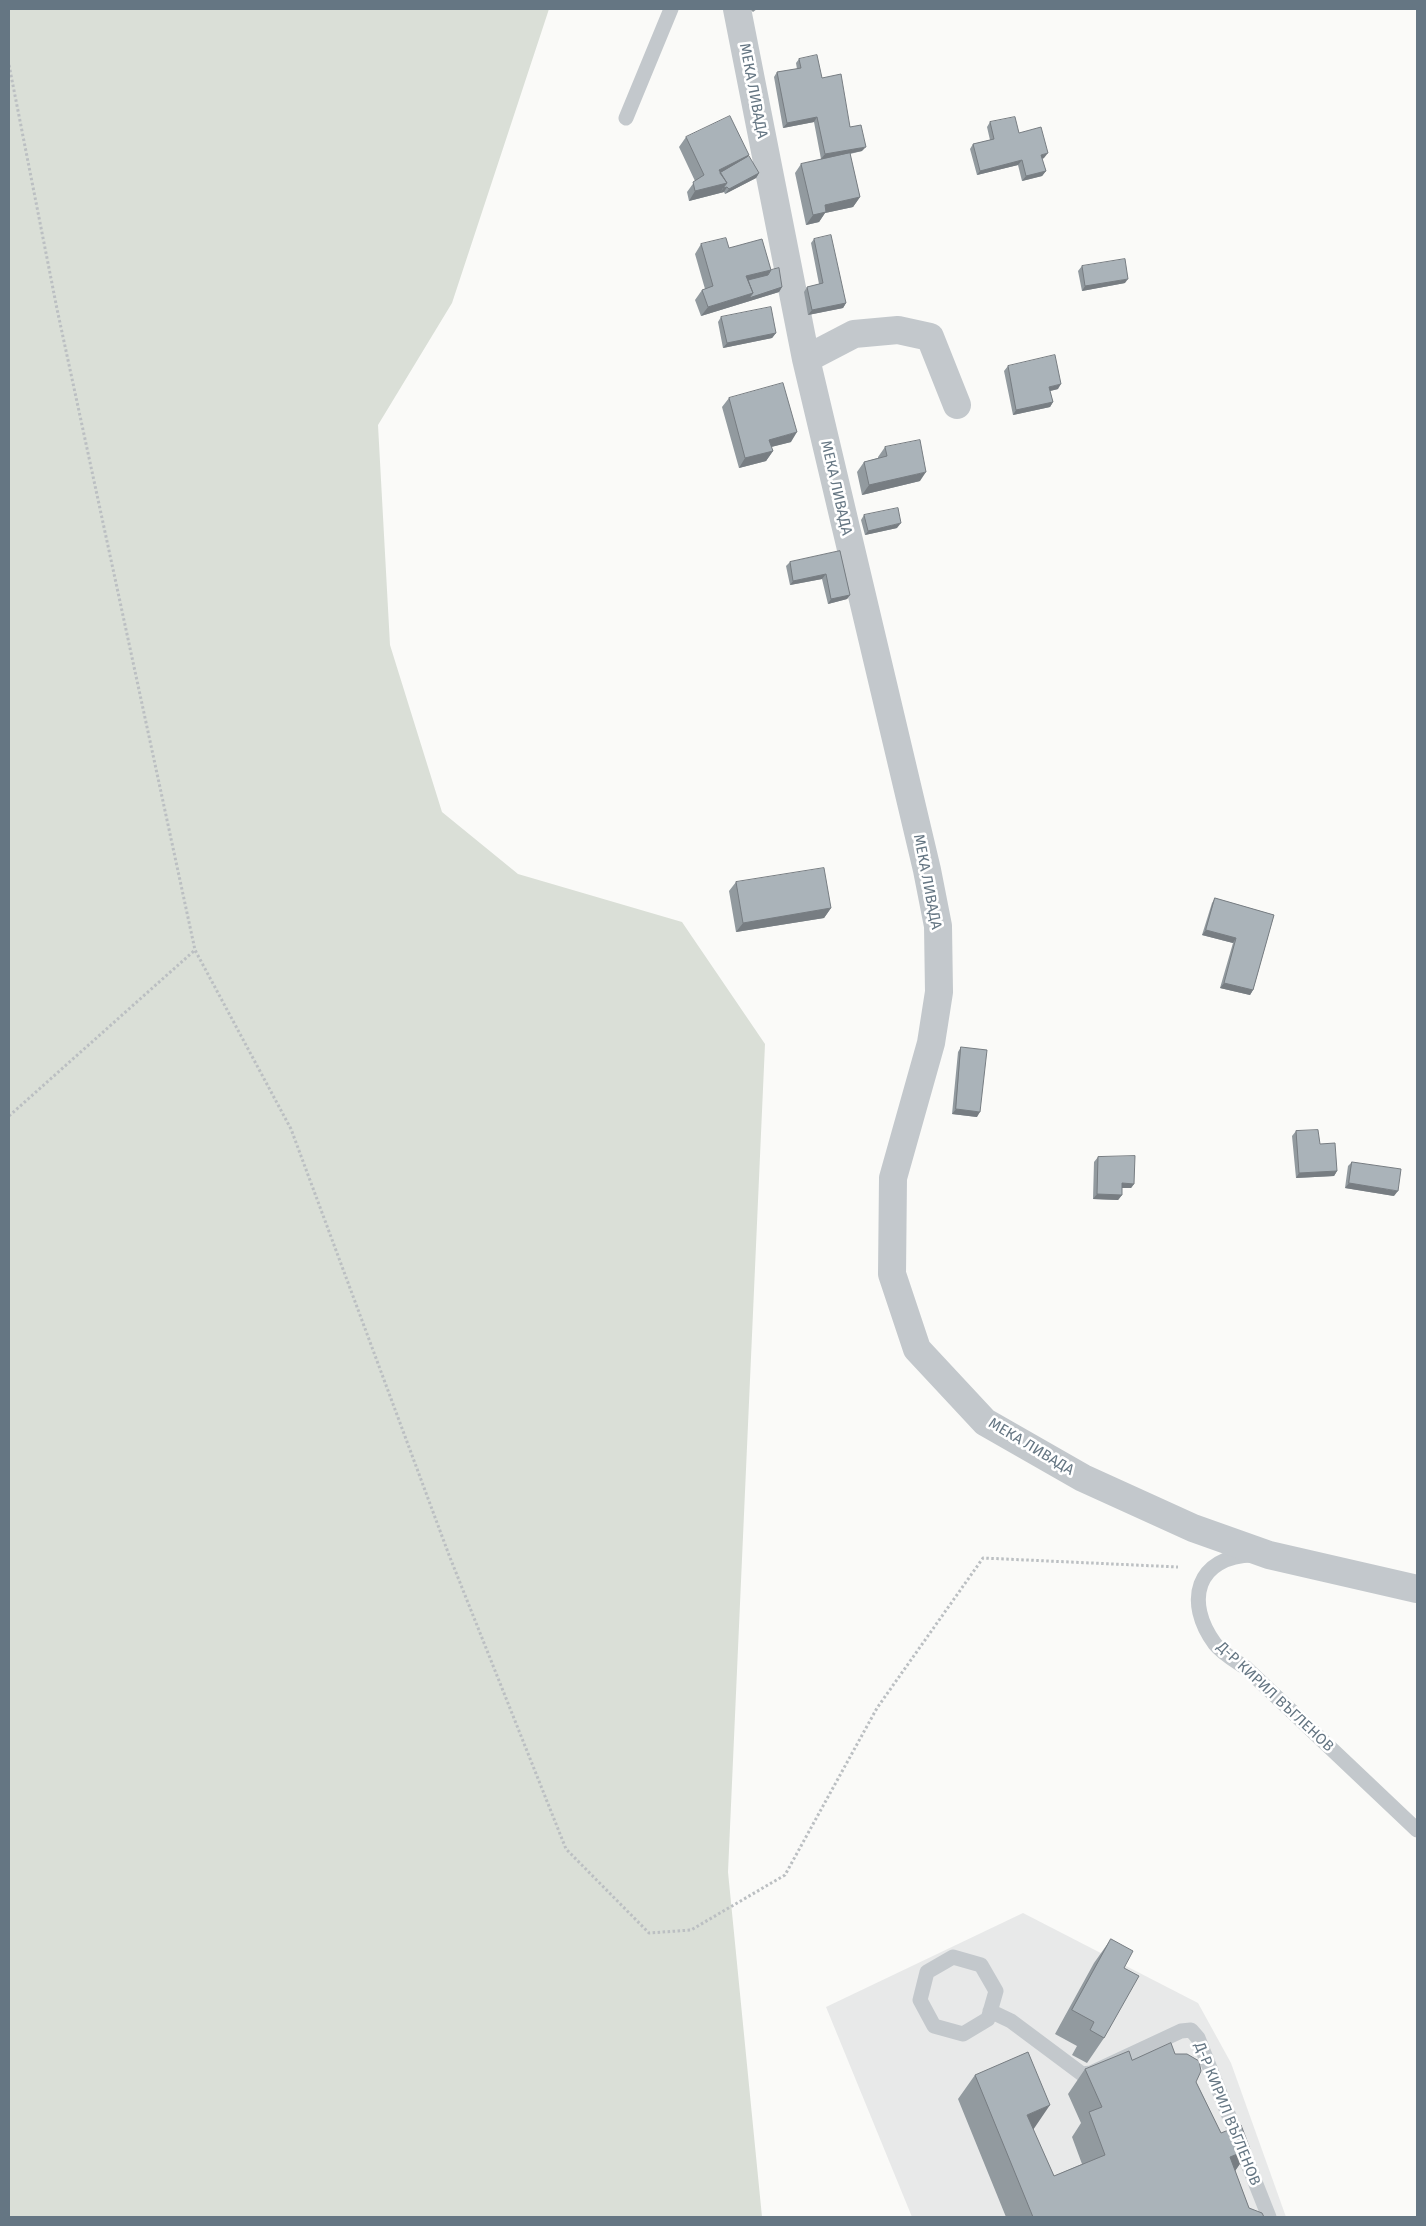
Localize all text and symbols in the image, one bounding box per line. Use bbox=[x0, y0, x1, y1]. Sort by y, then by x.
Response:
street label: МЕКА ЛИВАДА bbox=[735, 42, 771, 140]
street label: МЕКА ЛИВАДА bbox=[816, 439, 856, 537]
street label: МЕКА ЛИВАДА bbox=[909, 833, 945, 931]
street label: МЕКА ЛИВАДА bbox=[985, 1414, 1077, 1480]
street label: Д-Р КИРИЛ ВЪГЛЕНОВ bbox=[1213, 1638, 1337, 1756]
street label: Д-Р КИРИЛ ВЪГЛЕНОВ bbox=[1190, 2040, 1264, 2188]

